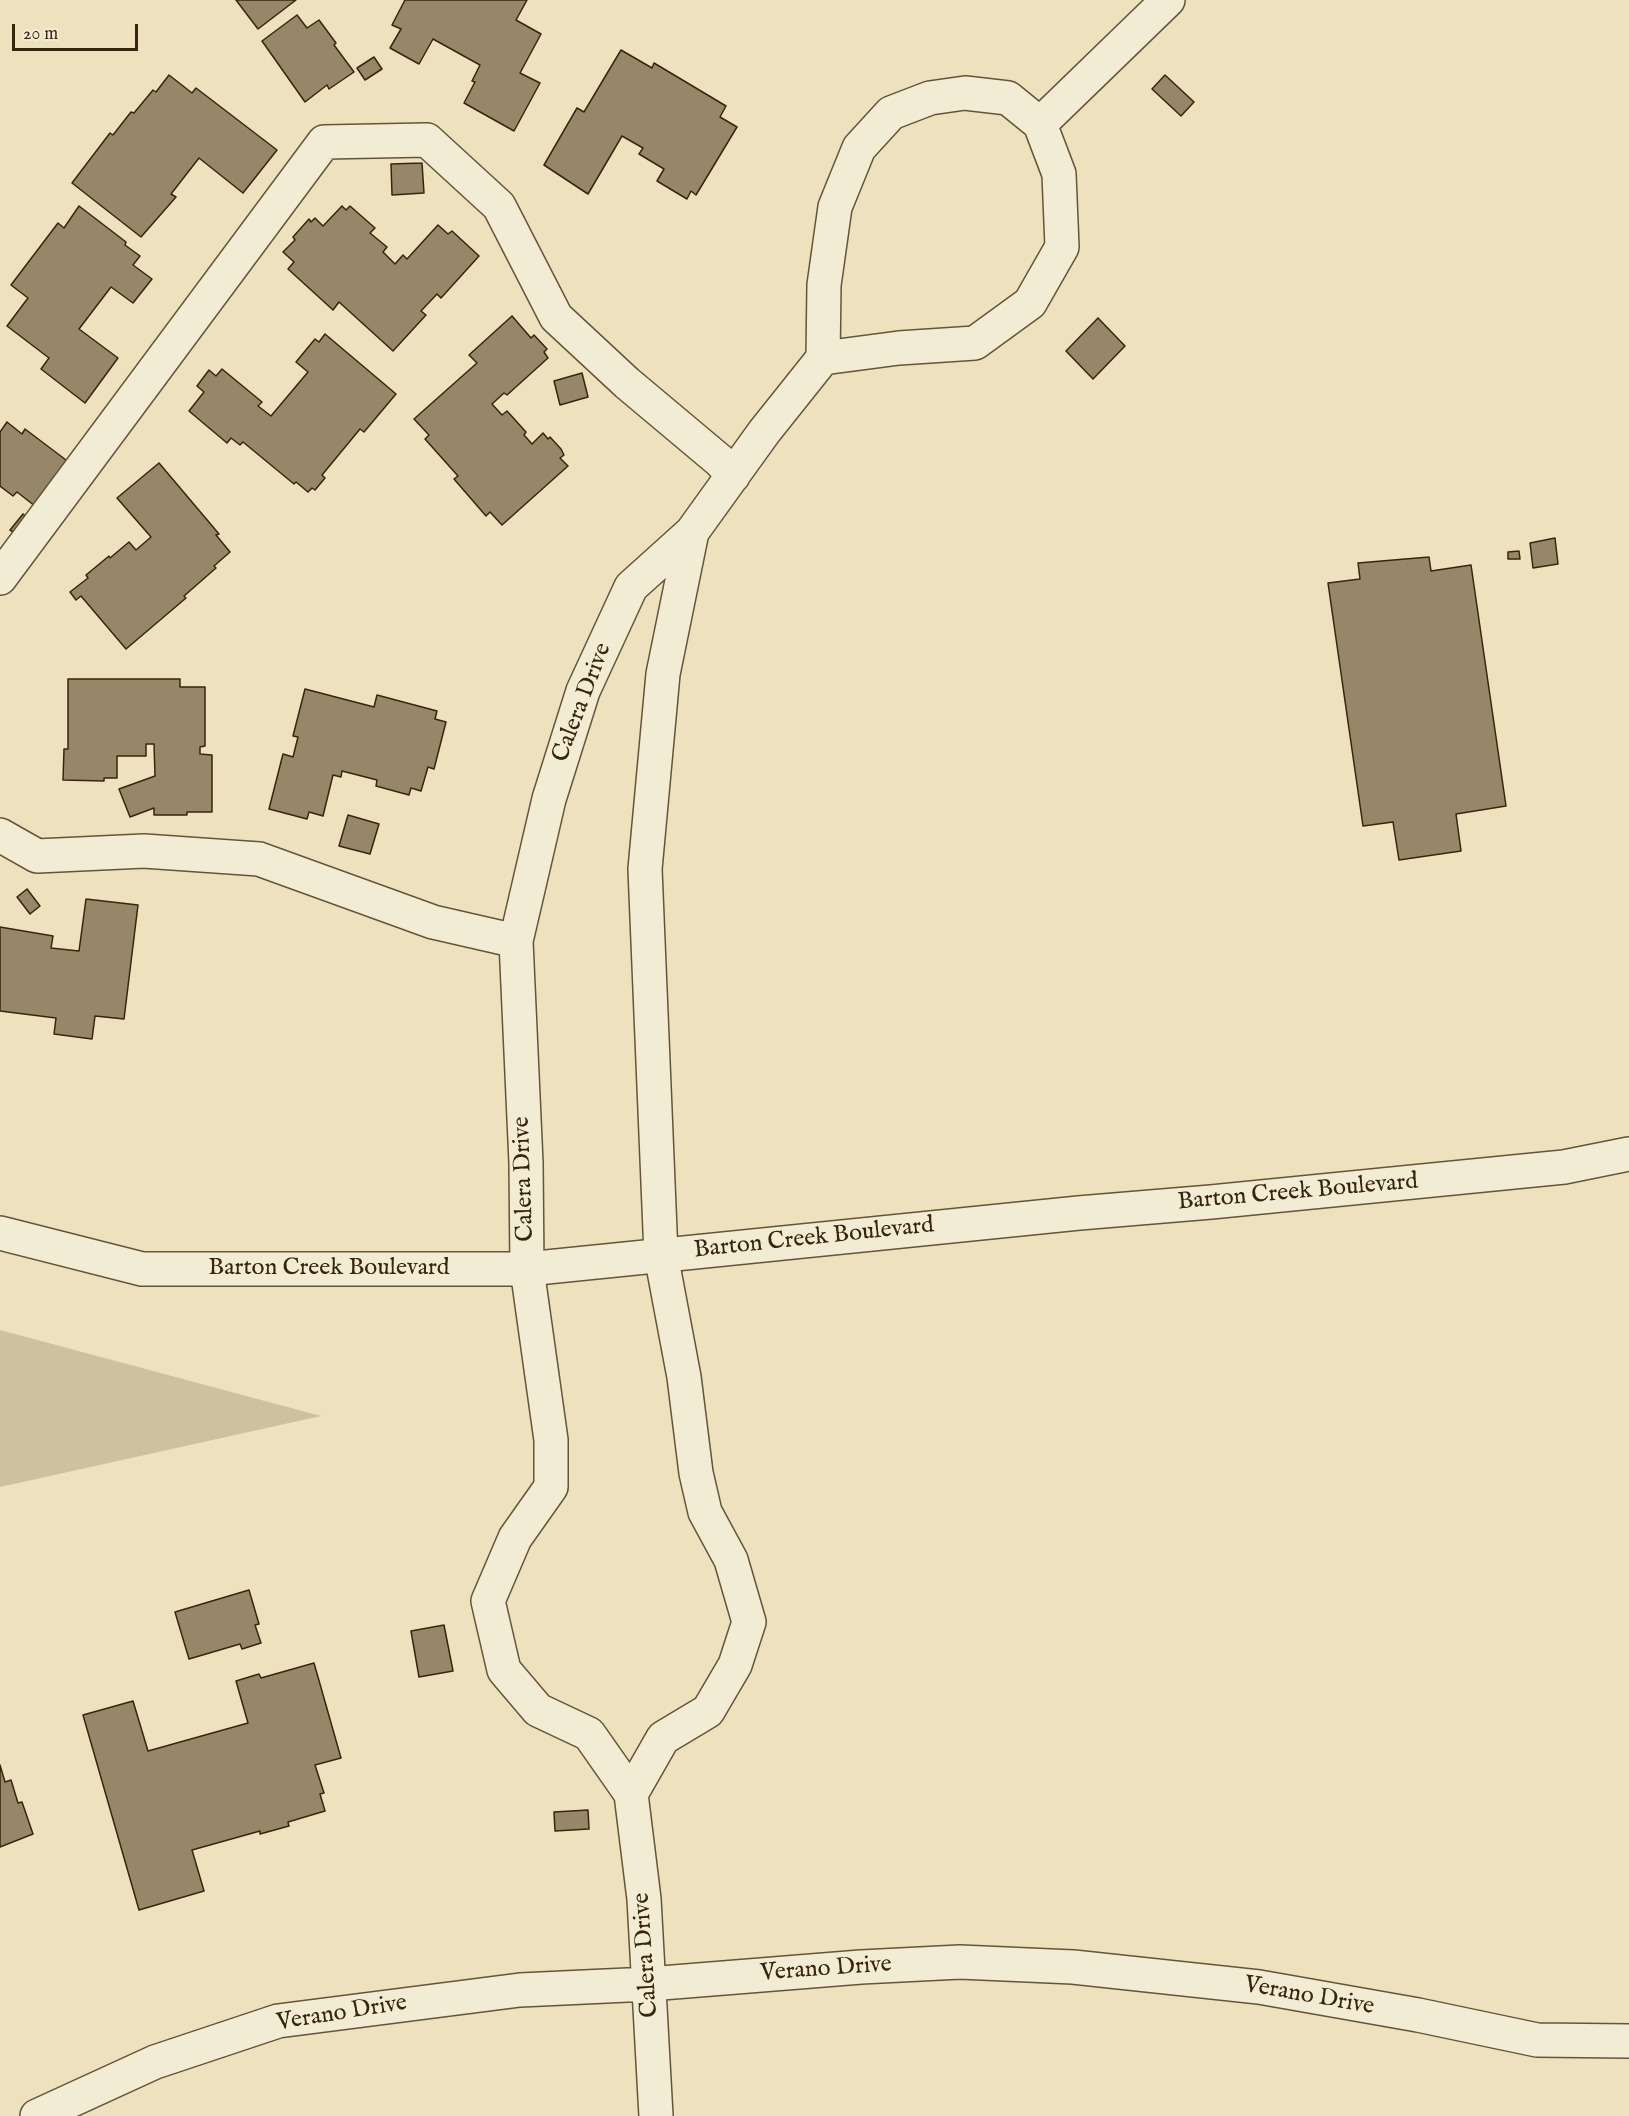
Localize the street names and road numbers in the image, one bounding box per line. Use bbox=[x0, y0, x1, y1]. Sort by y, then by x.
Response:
street label: Calera Drive bbox=[547, 639, 619, 767]
street label: Calera Drive bbox=[508, 1116, 542, 1242]
street label: Barton Creek Boulevard bbox=[1177, 1168, 1419, 1218]
street label: Barton Creek Boulevard bbox=[693, 1212, 935, 1266]
street label: Barton Creek Boulevard bbox=[208, 1255, 450, 1283]
street label: Calera Drive bbox=[628, 1891, 666, 2019]
street label: Verano Drive bbox=[759, 1951, 893, 1989]
street label: Verano Drive bbox=[1242, 1971, 1376, 2023]
street label: Verano Drive bbox=[275, 1989, 409, 2039]

